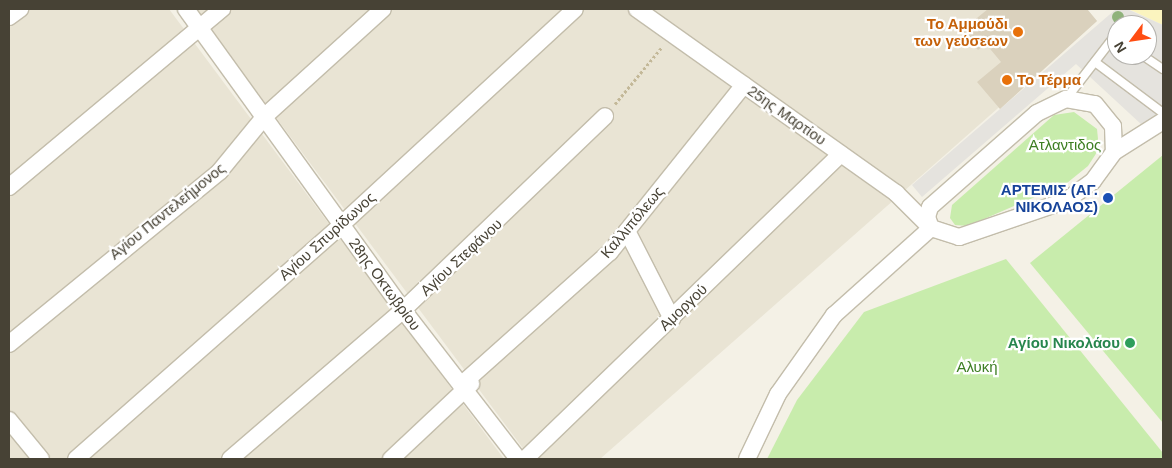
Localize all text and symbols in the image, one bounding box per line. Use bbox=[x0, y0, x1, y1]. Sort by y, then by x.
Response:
place label: Το Αμμούδι των γεύσεων bbox=[914, 14, 1008, 49]
north arrow bbox=[1107, 15, 1157, 65]
marker: Το Αμμούδι των γεύσεων bbox=[1012, 26, 1024, 38]
text: N bbox=[1111, 39, 1129, 56]
place label: Το Τέρμα bbox=[1017, 71, 1081, 89]
marker: Το Τέρμα bbox=[1001, 74, 1013, 86]
street label: 25ης Μαρτίου bbox=[744, 81, 830, 149]
park label: Ατλαντιδος bbox=[1029, 136, 1101, 154]
street label: Αγίου Παντελεήμονος bbox=[106, 159, 228, 263]
place label: ΑΡΤΕΜΙΣ (ΑΓ. ΝΙΚΟΛΑΟΣ) bbox=[1001, 180, 1098, 215]
street label: Καλλιπόλεως bbox=[597, 182, 667, 262]
street label: Αγίου Σπυρίδωνος bbox=[275, 188, 379, 284]
marker: ΑΡΤΕΜΙΣ (ΑΓ. ΝΙΚΟΛΑΟΣ) bbox=[1102, 192, 1114, 204]
street label: Αγίου Στεφάνου bbox=[417, 215, 505, 299]
street label: 28ης Οκτωβρίου bbox=[345, 234, 425, 334]
street label: Αμοργού bbox=[655, 280, 711, 334]
place label: Αγίου Νικολάου bbox=[1008, 334, 1120, 352]
marker: Αγίου Νικολάου bbox=[1124, 337, 1136, 349]
park label: Αλυκή bbox=[956, 358, 998, 376]

